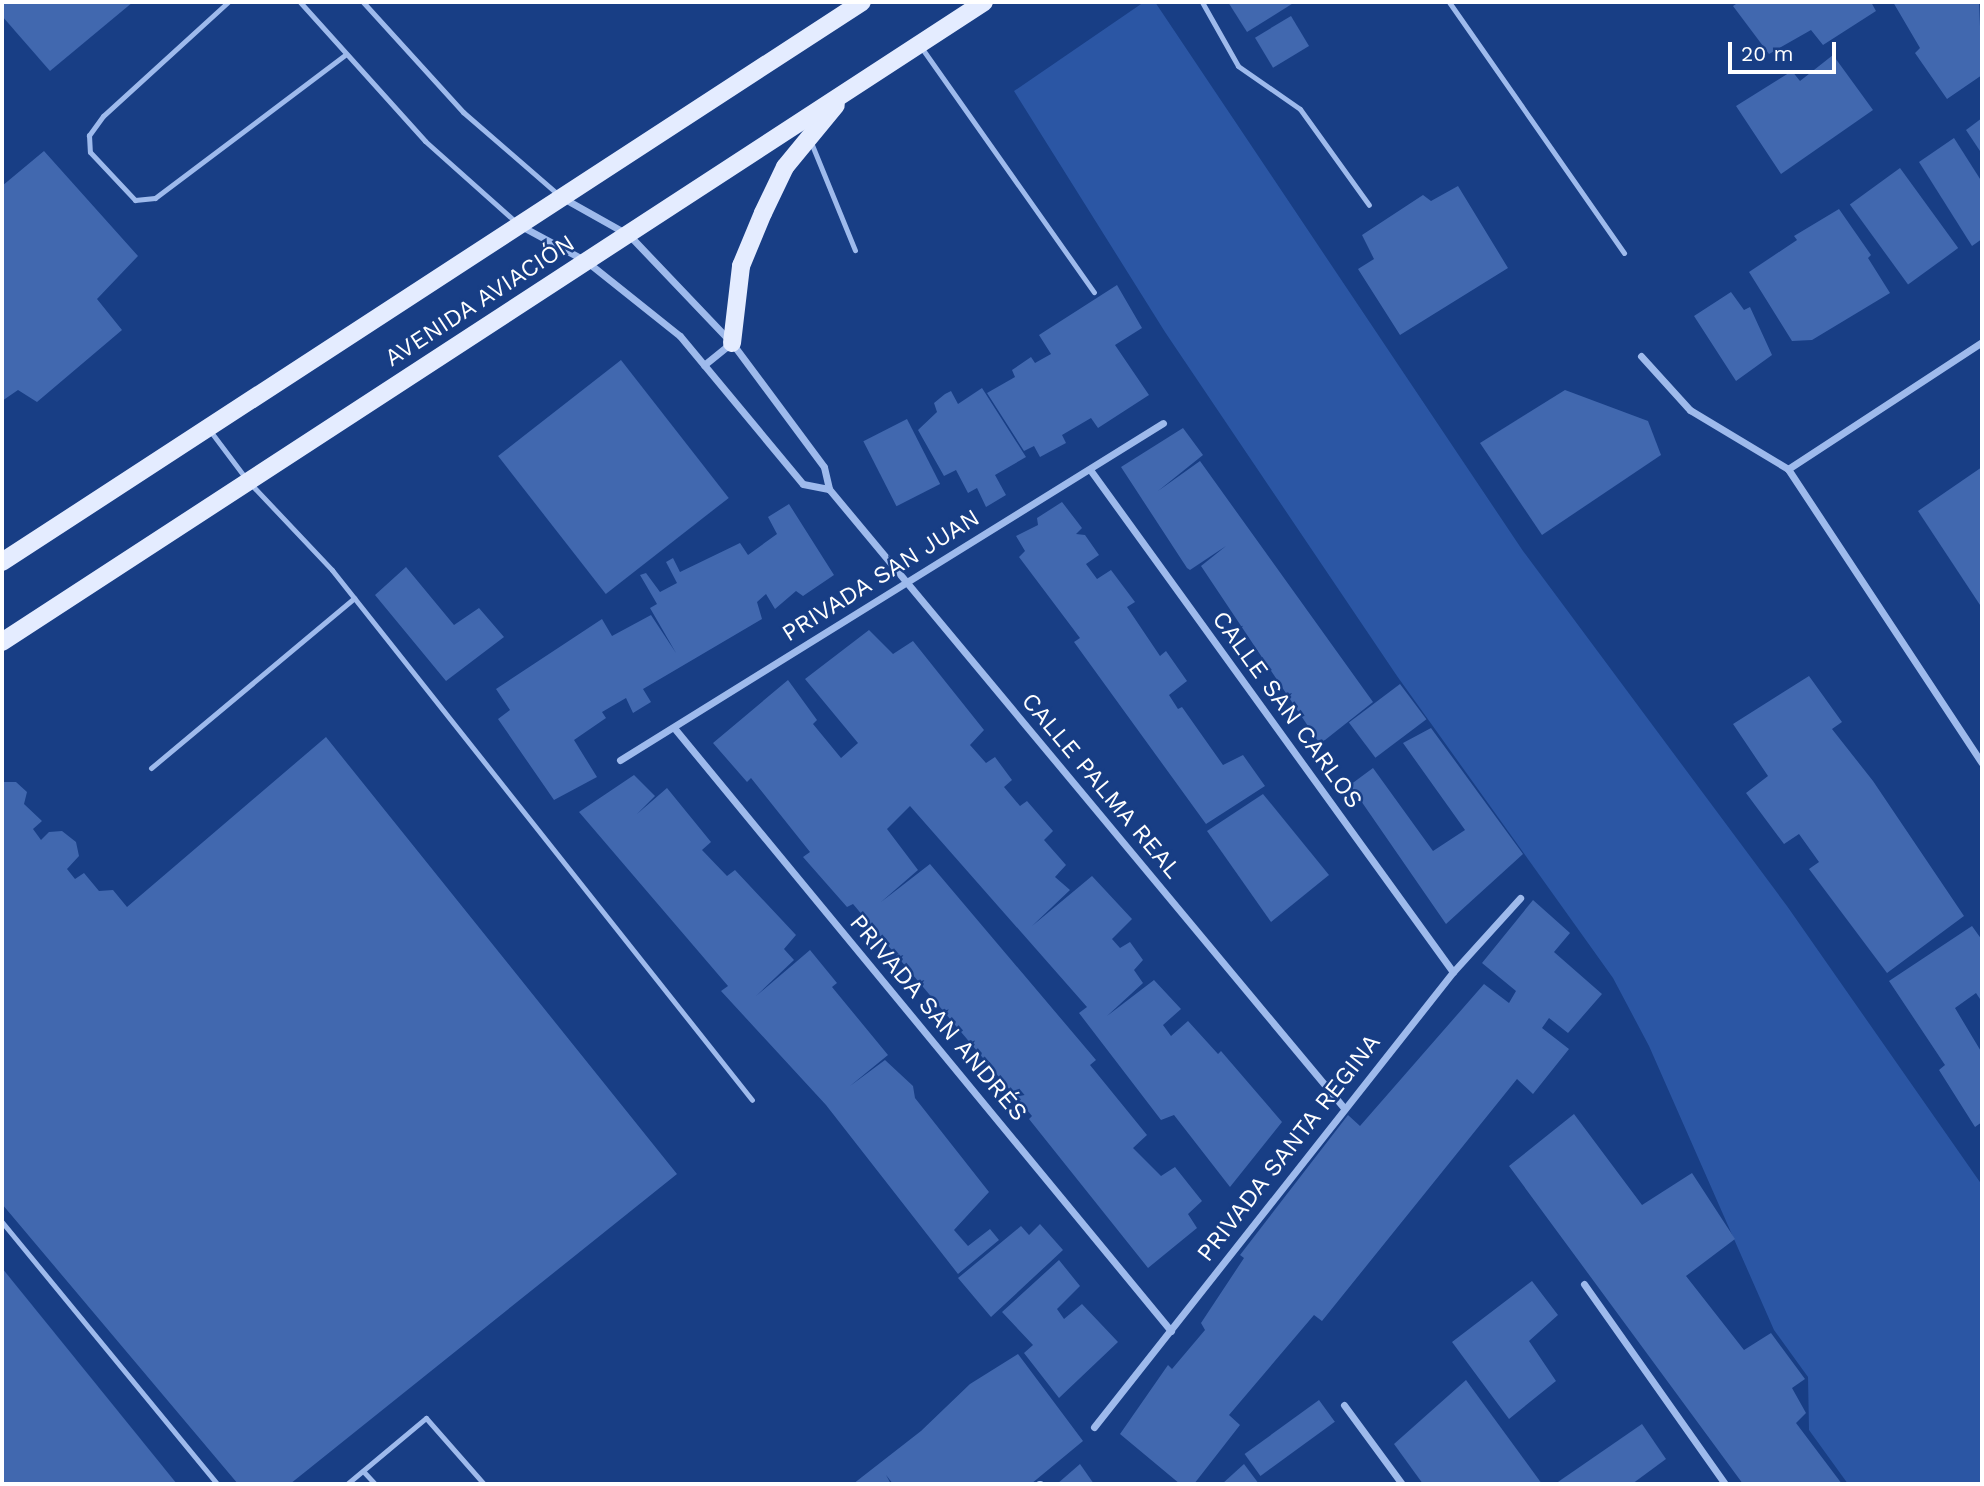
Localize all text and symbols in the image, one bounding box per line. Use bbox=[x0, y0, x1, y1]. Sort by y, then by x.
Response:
scale bar bbox=[1732, 28, 1840, 72]
text: 20 m bbox=[1741, 41, 1793, 66]
street label: AVENIDA AVIACIÓN bbox=[379, 228, 581, 374]
street label: PRIVADA SAN JUAN bbox=[776, 503, 986, 649]
street label: CALLE SAN CARLOS bbox=[1206, 606, 1368, 814]
street label: CALLE PALMA REAL bbox=[1015, 687, 1187, 885]
street label: PRIVADA SAN ANDRÉS bbox=[843, 908, 1033, 1128]
street label: PRIVADA SANTA REGINA bbox=[1191, 1028, 1387, 1268]

